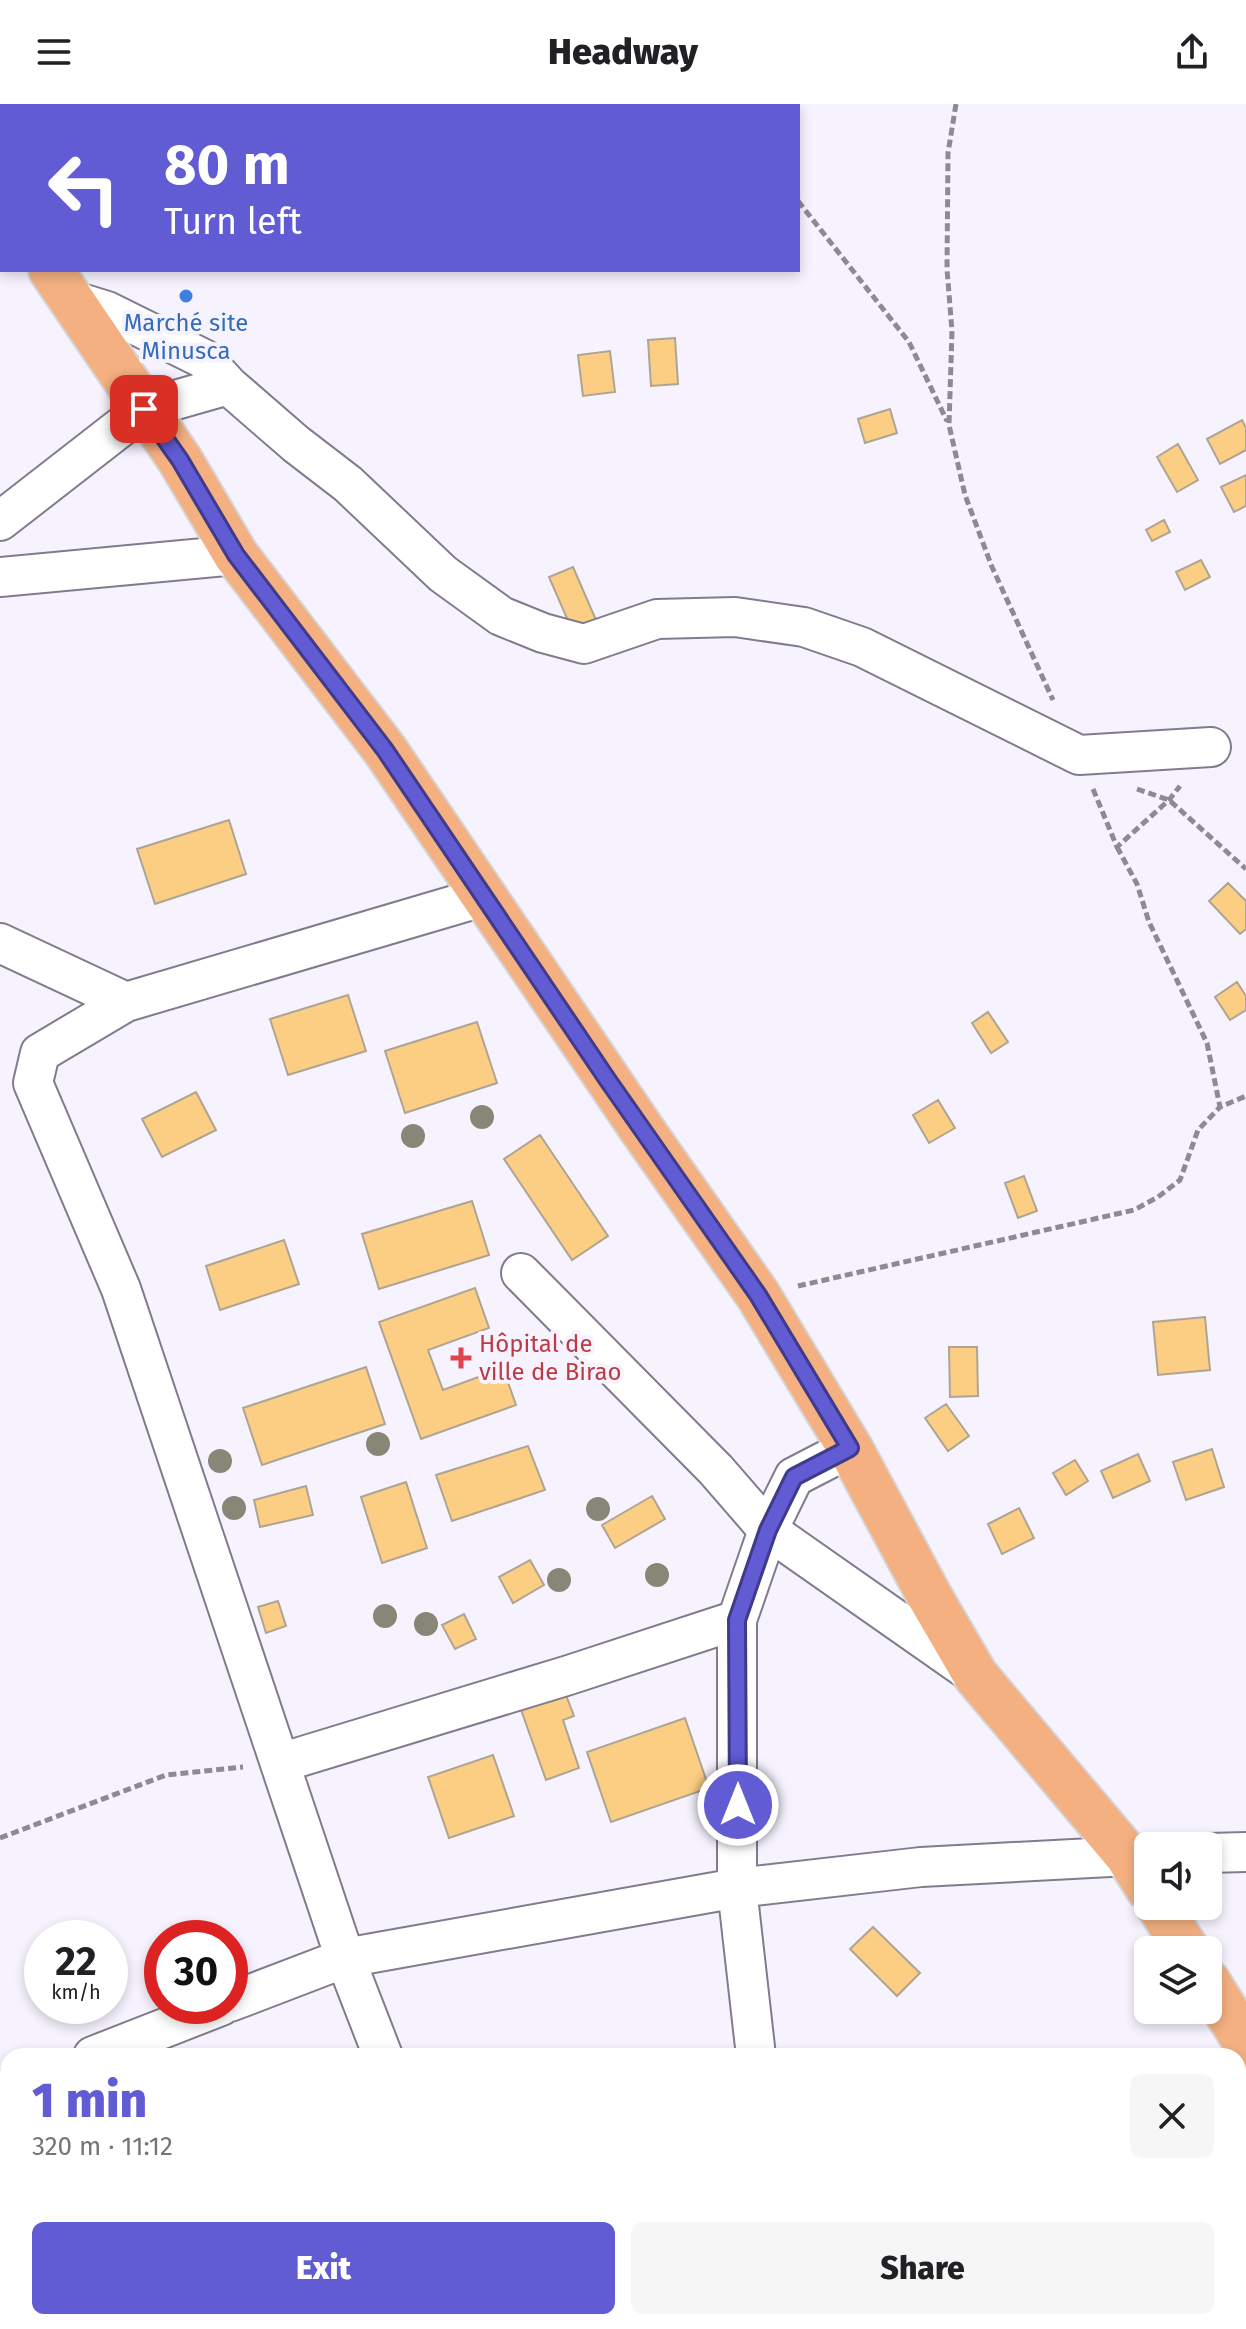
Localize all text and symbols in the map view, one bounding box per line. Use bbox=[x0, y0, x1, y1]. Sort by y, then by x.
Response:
icon: menu bbox=[32, 30, 76, 74]
text: Headway bbox=[548, 30, 698, 74]
icon: share bbox=[1170, 30, 1214, 74]
text: 80 m bbox=[164, 132, 290, 199]
icon: left bbox=[32, 136, 136, 240]
text: Turn left bbox=[164, 200, 302, 244]
marker: Marché site Minusca bbox=[177, 287, 195, 305]
place label: Marché site Minusca bbox=[124, 309, 248, 365]
pin bbox=[110, 375, 178, 443]
icon: arrive bbox=[122, 387, 166, 431]
place label: Hôpital de ville de Birao bbox=[479, 1330, 622, 1386]
marker: Hôpital de ville de Birao bbox=[450, 1347, 472, 1369]
position arrow bbox=[696, 1763, 780, 1847]
map controls bbox=[1134, 1832, 1222, 2024]
button: sound bbox=[1134, 1832, 1222, 1920]
speed limit sign: 30 bbox=[144, 1920, 248, 2024]
button: layers bbox=[1134, 1936, 1222, 2024]
text: 22 bbox=[55, 1938, 97, 1986]
text: km/h bbox=[51, 1980, 101, 2004]
text: 1 min bbox=[32, 2072, 147, 2130]
button: close bbox=[1130, 2074, 1214, 2158]
text: 320 m · 11:12 bbox=[32, 2131, 173, 2162]
button: Exit bbox=[32, 2222, 615, 2314]
button: Share bbox=[631, 2222, 1214, 2314]

